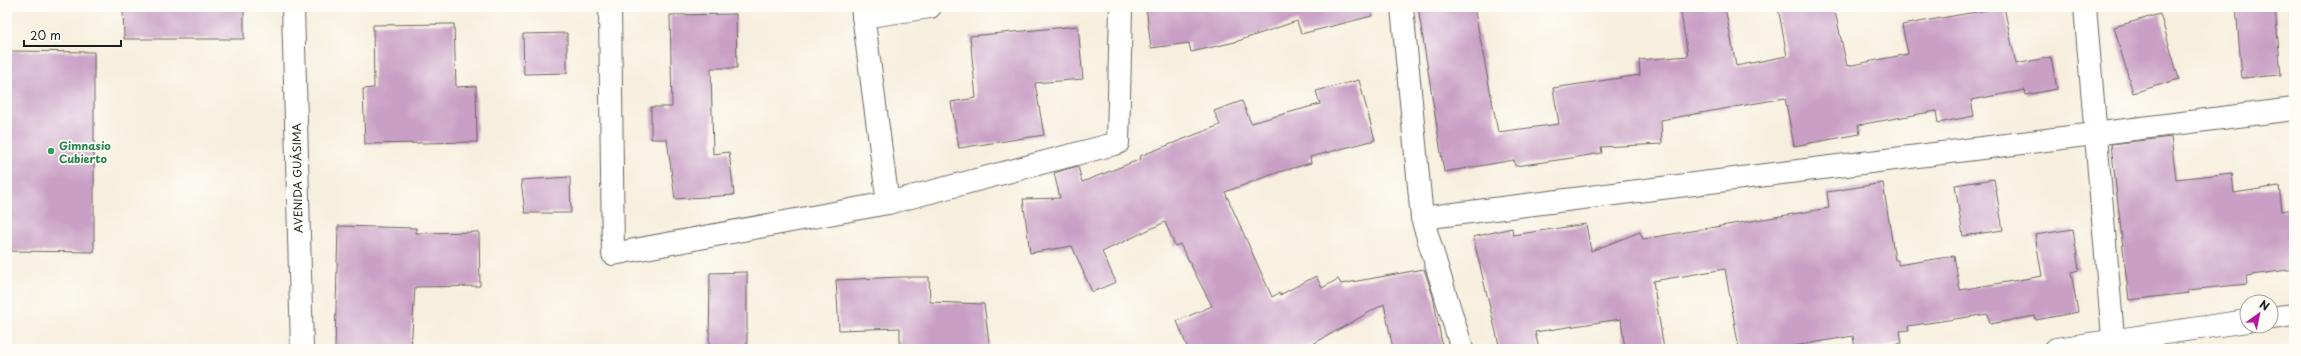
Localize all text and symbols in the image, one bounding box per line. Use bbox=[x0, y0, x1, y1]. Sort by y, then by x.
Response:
scale bar bbox=[24, 22, 121, 48]
text: 20 m bbox=[30, 26, 61, 44]
street label: AVENIDA GUÁSIMA bbox=[288, 122, 306, 233]
place label: Gimnasio Cubierto bbox=[59, 137, 111, 167]
marker: Gimnasio Cubierto bbox=[46, 146, 56, 156]
north arrow bbox=[2239, 294, 2279, 334]
text: N bbox=[2256, 296, 2273, 315]

